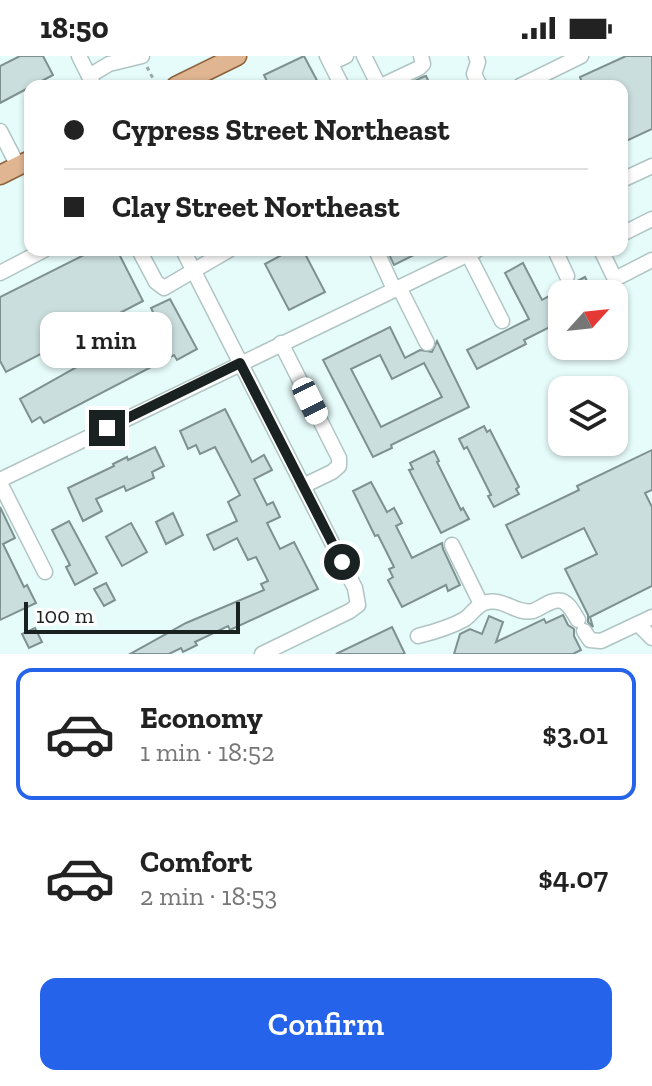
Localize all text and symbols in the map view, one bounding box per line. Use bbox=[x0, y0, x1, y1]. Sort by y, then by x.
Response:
text: 18:50 bbox=[40, 10, 109, 46]
text: Cypress Street Northeast bbox=[112, 112, 449, 148]
text: Clay Street Northeast bbox=[112, 189, 399, 225]
north arrow bbox=[548, 280, 628, 360]
map controls bbox=[548, 280, 628, 456]
callout: 1 min bbox=[41, 312, 173, 368]
text: 1 min bbox=[75, 324, 137, 356]
car bbox=[289, 374, 331, 428]
button: layers bbox=[548, 376, 628, 456]
route end bbox=[89, 410, 125, 446]
route start bbox=[324, 544, 360, 580]
scale bar bbox=[24, 598, 240, 634]
text: 100 m bbox=[36, 602, 94, 629]
icon: car bbox=[44, 698, 116, 770]
text: Economy bbox=[140, 700, 263, 736]
text: $3.01 bbox=[542, 716, 608, 752]
text: 1 min · 18:52 bbox=[140, 736, 275, 768]
icon: car bbox=[44, 842, 116, 914]
text: Comfort bbox=[140, 844, 252, 880]
text: $4.07 bbox=[538, 860, 608, 896]
text: 2 min · 18:53 bbox=[140, 880, 277, 912]
button: Confirm bbox=[40, 978, 612, 1070]

